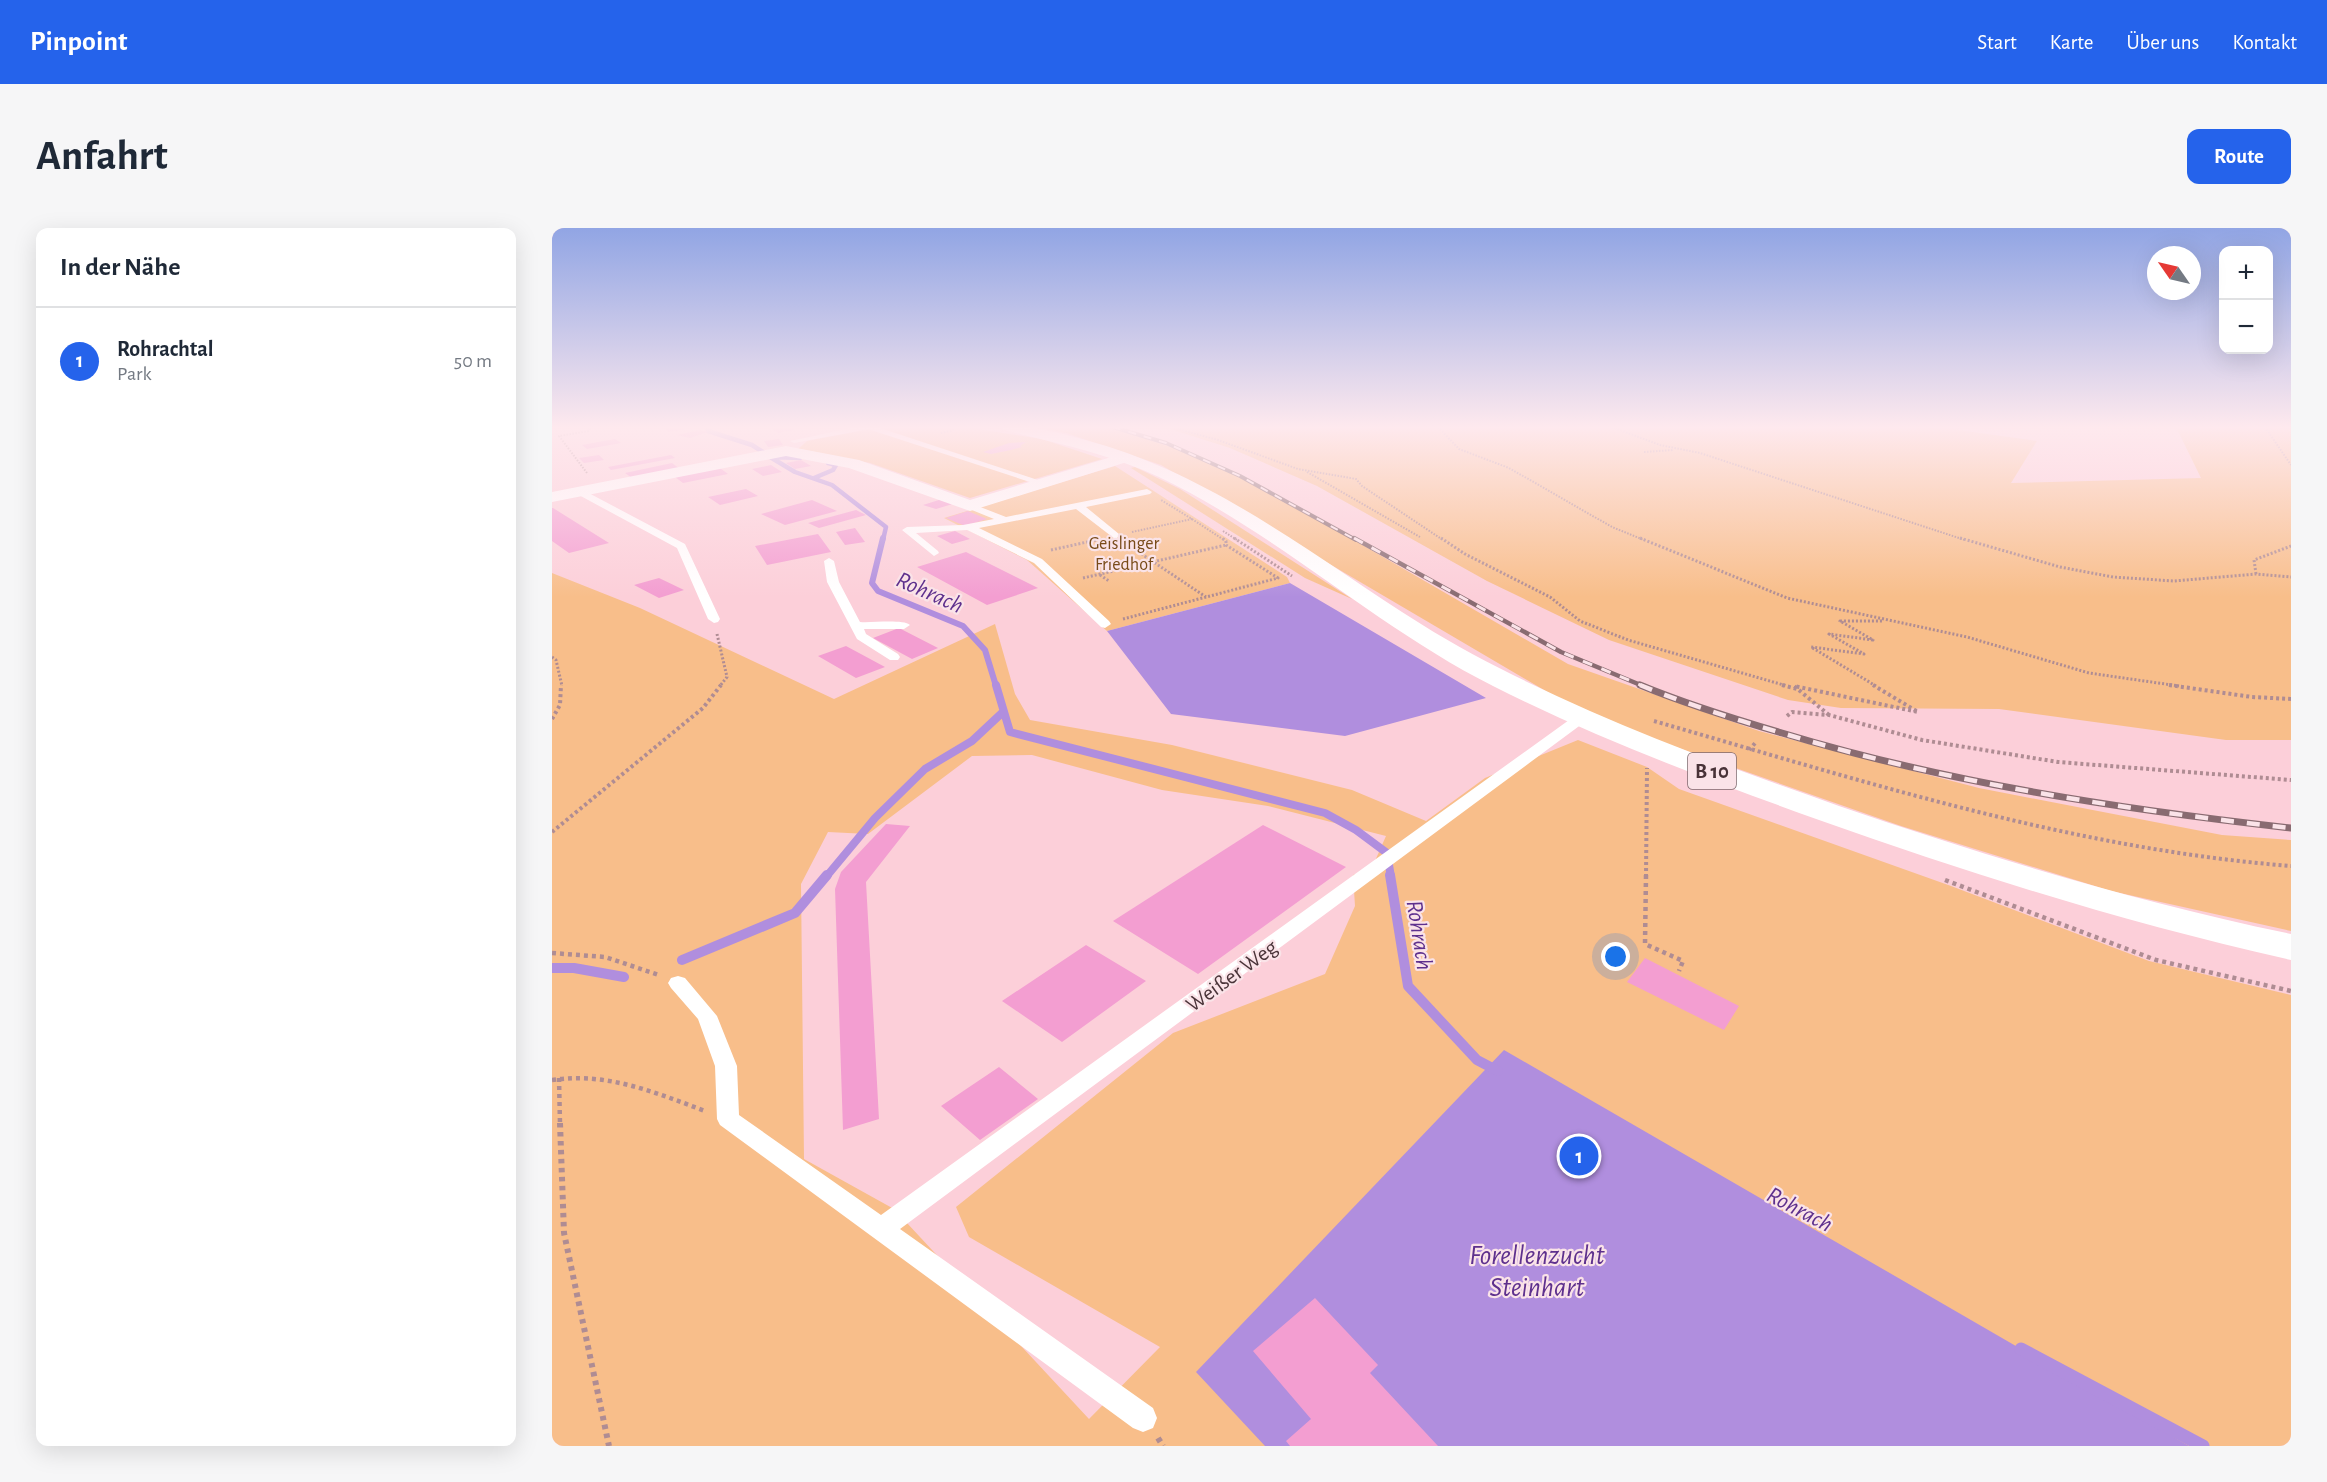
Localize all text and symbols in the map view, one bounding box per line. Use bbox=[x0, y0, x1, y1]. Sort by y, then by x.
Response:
text: Pinpoint bbox=[30, 28, 128, 56]
text: Start bbox=[1977, 32, 2017, 53]
text: Karte bbox=[2050, 32, 2093, 53]
text: Über uns bbox=[2126, 32, 2199, 53]
text: Kontakt bbox=[2232, 32, 2297, 53]
button: Route bbox=[2187, 129, 2291, 184]
text: Anfahrt bbox=[36, 135, 168, 177]
north arrow bbox=[2147, 246, 2201, 300]
map controls bbox=[2219, 246, 2273, 354]
button: + bbox=[2219, 246, 2273, 300]
text: In der Nähe bbox=[60, 254, 180, 280]
button: − bbox=[2219, 300, 2273, 354]
text: Rohrachtal bbox=[117, 338, 214, 360]
text: 1 bbox=[76, 351, 83, 371]
text: 50 m bbox=[454, 351, 492, 371]
text: Park bbox=[117, 364, 152, 384]
park label: Geislinger Friedhof bbox=[1089, 535, 1160, 574]
water label: Rohrach bbox=[892, 568, 967, 618]
road number: B 10 bbox=[1688, 753, 1736, 789]
water label: Rohrach bbox=[1402, 898, 1436, 972]
street label: Weißer Weg bbox=[1182, 935, 1281, 1016]
your location bbox=[1601, 942, 1630, 971]
pin: 1 bbox=[1560, 1134, 1598, 1178]
water label: Rohrach bbox=[1763, 1183, 1836, 1237]
water label: Forellenzucht Steinhart bbox=[1469, 1242, 1606, 1302]

